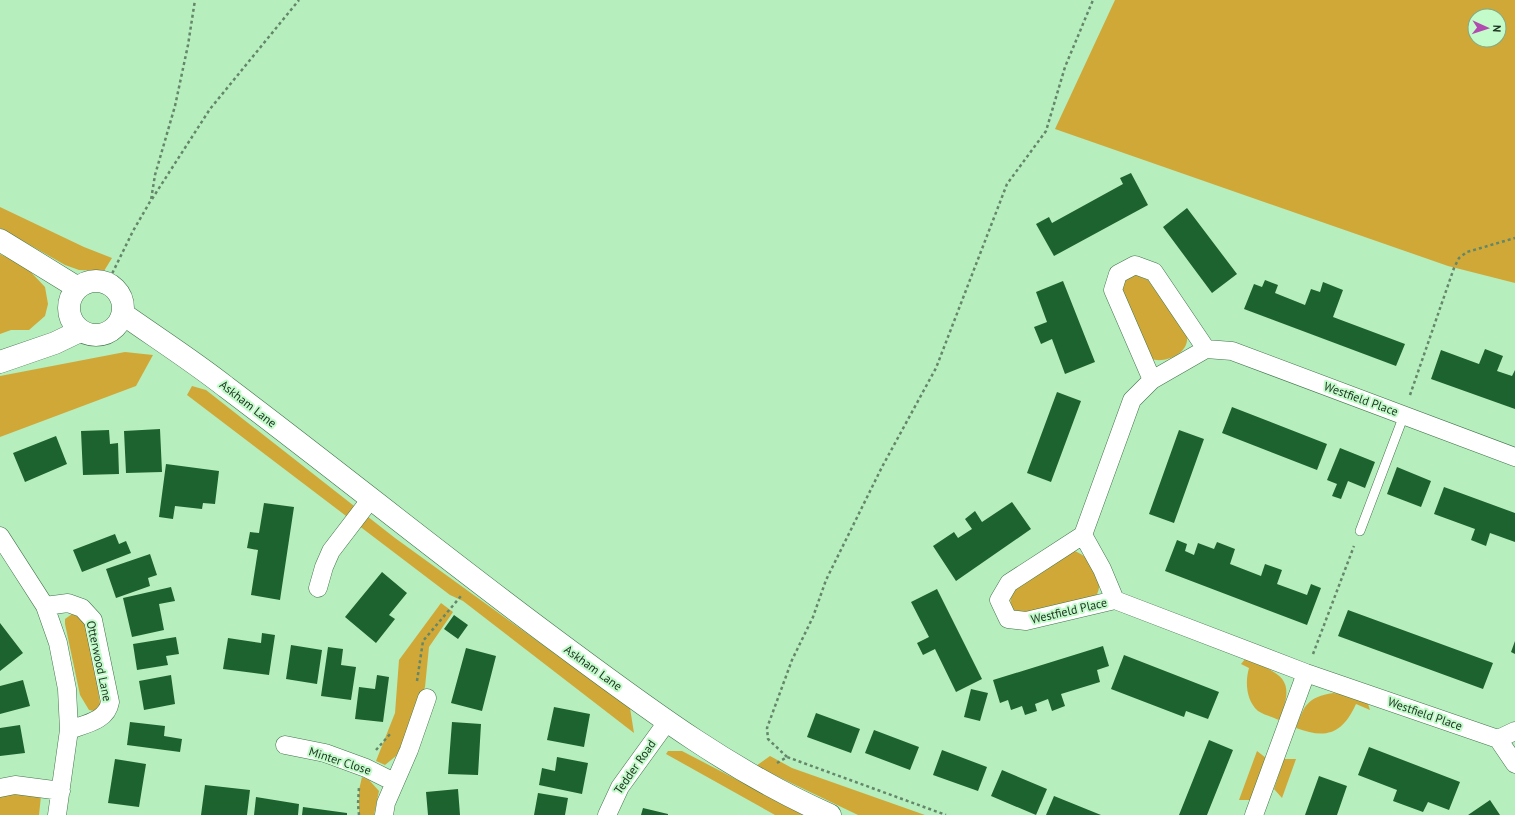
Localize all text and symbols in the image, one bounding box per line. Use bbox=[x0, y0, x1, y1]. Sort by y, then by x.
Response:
north arrow bbox=[1467, 8, 1507, 48]
text: N bbox=[1490, 25, 1504, 33]
street label: Askham Lane bbox=[217, 377, 280, 430]
street label: Westfield Place bbox=[1322, 378, 1400, 419]
street label: Westfield Place bbox=[1029, 594, 1108, 627]
street label: Otterwood Lane bbox=[84, 619, 115, 703]
street label: Askham Lane bbox=[561, 642, 625, 694]
street label: Westfield Place bbox=[1386, 694, 1464, 733]
street label: Tedder Road bbox=[610, 737, 659, 797]
street label: Minter Close bbox=[307, 743, 373, 778]

